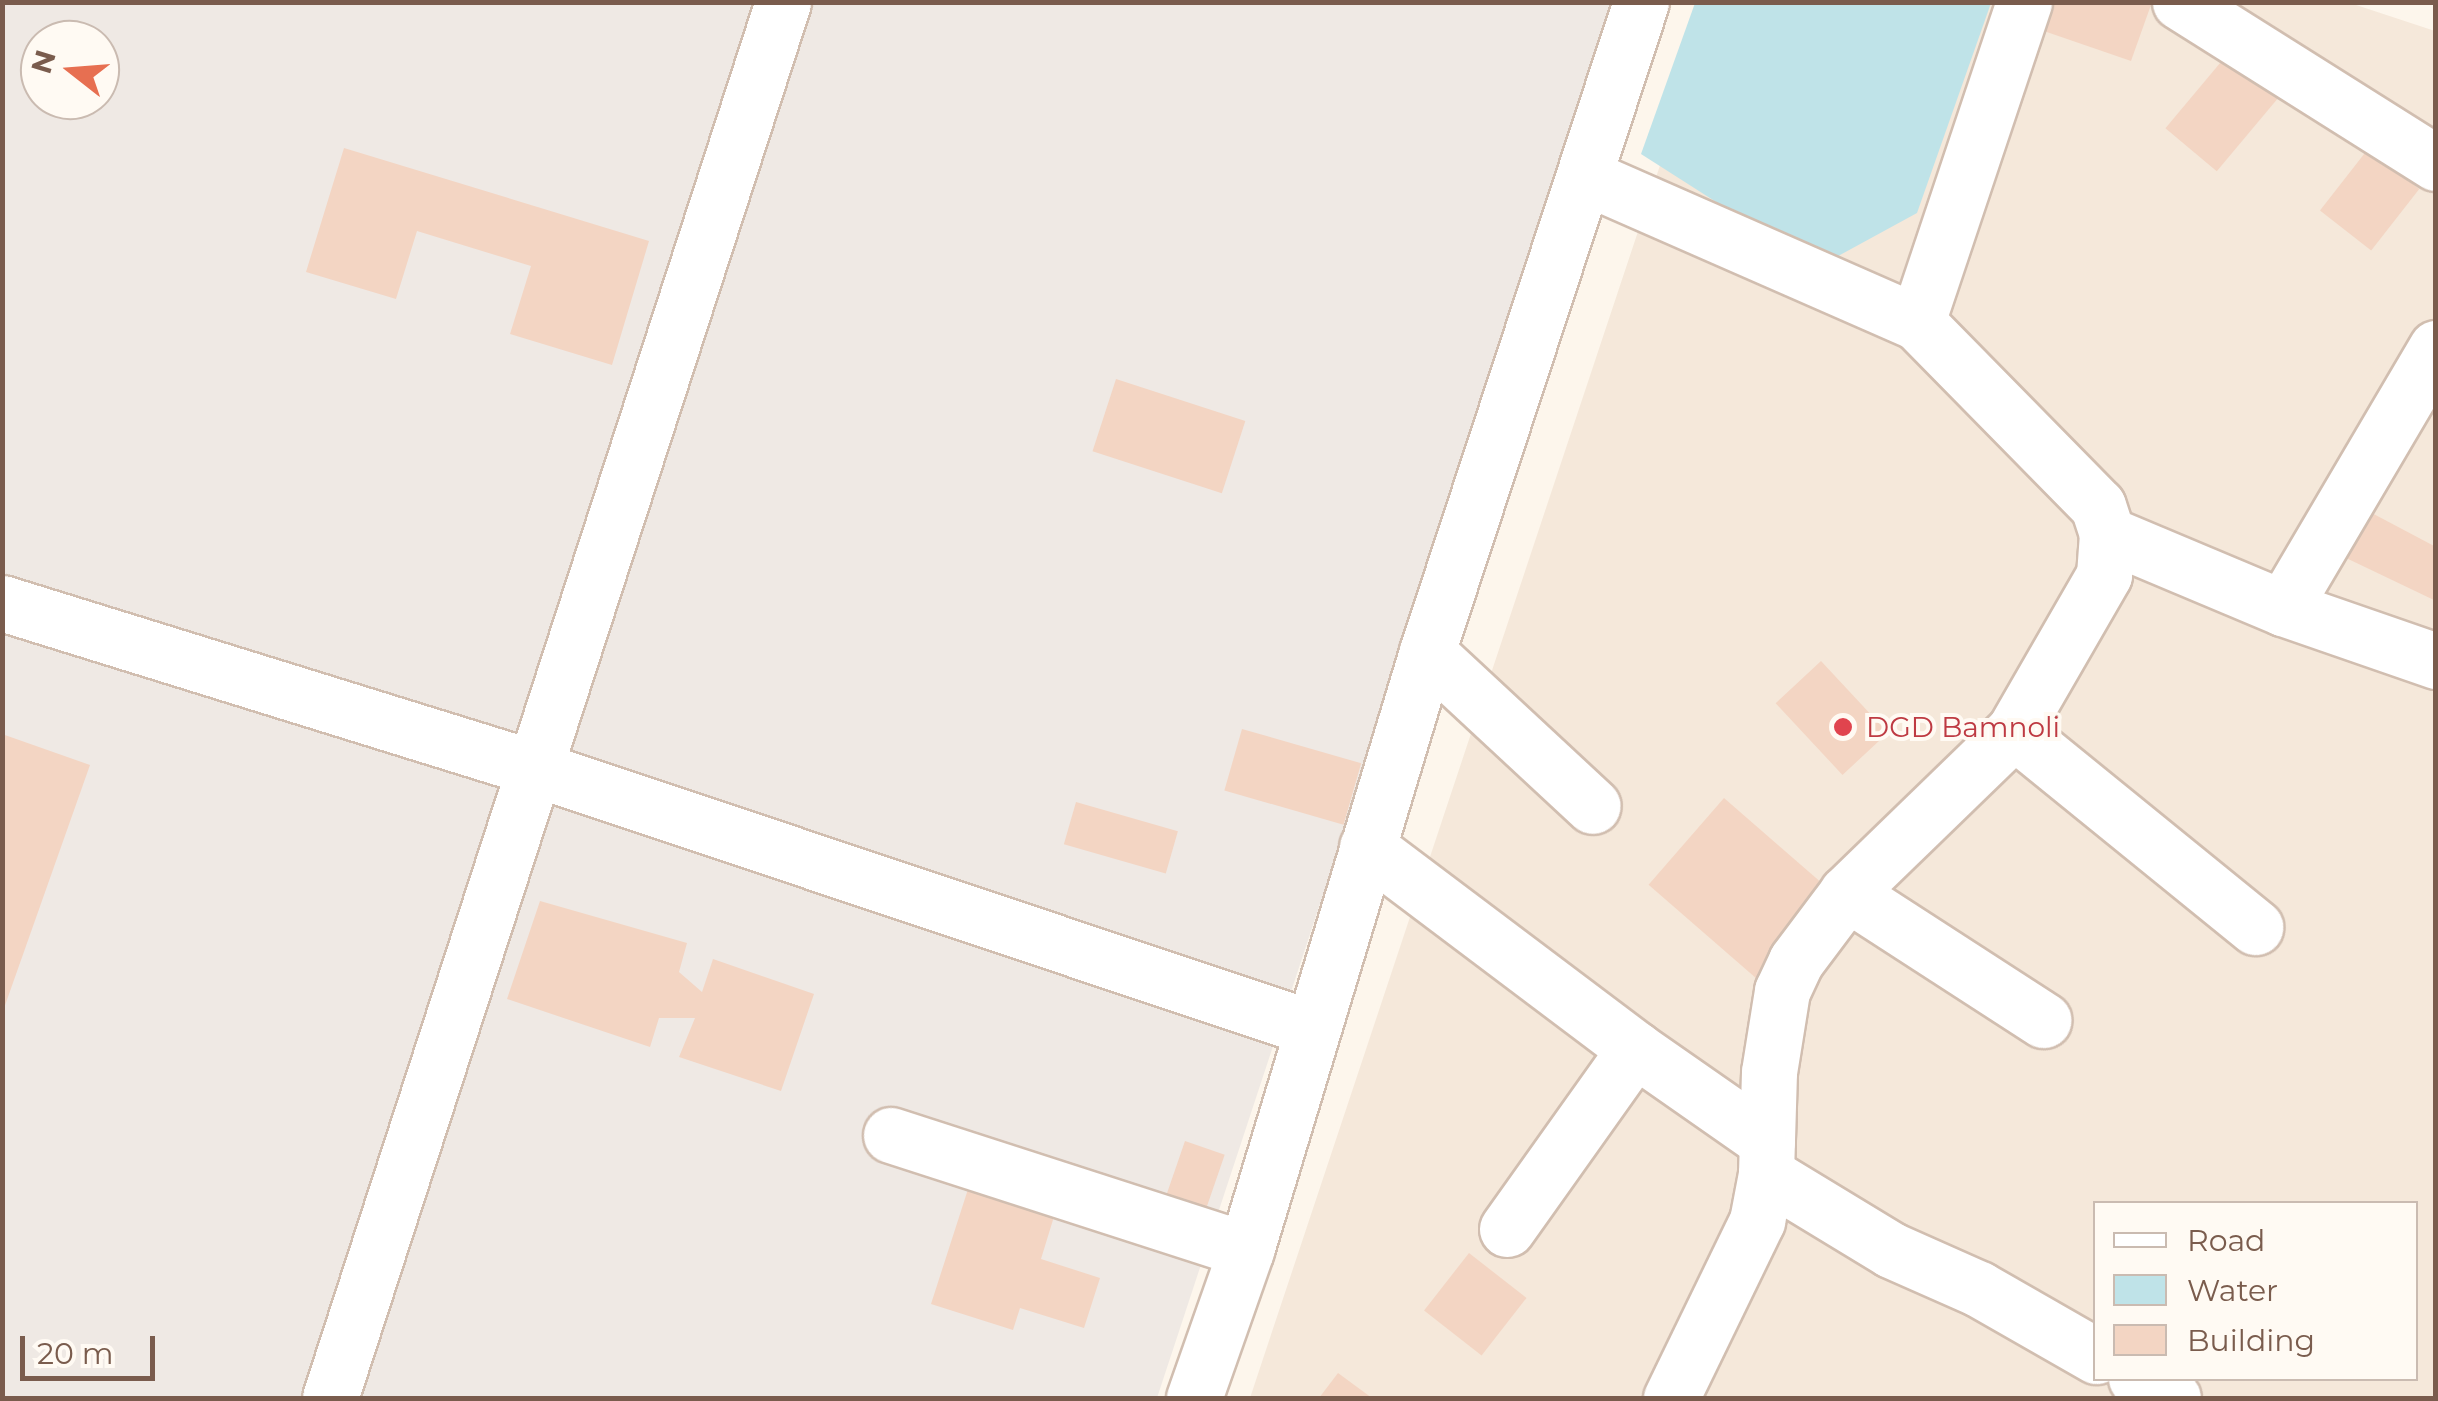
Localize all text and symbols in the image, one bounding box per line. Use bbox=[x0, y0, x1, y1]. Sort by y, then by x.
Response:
north arrow bbox=[20, 20, 120, 120]
text: N bbox=[24, 46, 63, 78]
place label: DGD Bamnoli bbox=[1866, 710, 2060, 744]
marker: DGD Bamnoli bbox=[1830, 714, 1856, 740]
legend bbox=[2093, 1201, 2418, 1381]
text: Road bbox=[2187, 1222, 2265, 1259]
text: Water bbox=[2187, 1272, 2278, 1309]
scale bar bbox=[25, 1316, 160, 1378]
text: Building bbox=[2187, 1322, 2315, 1359]
text: 20 m bbox=[37, 1335, 114, 1372]

